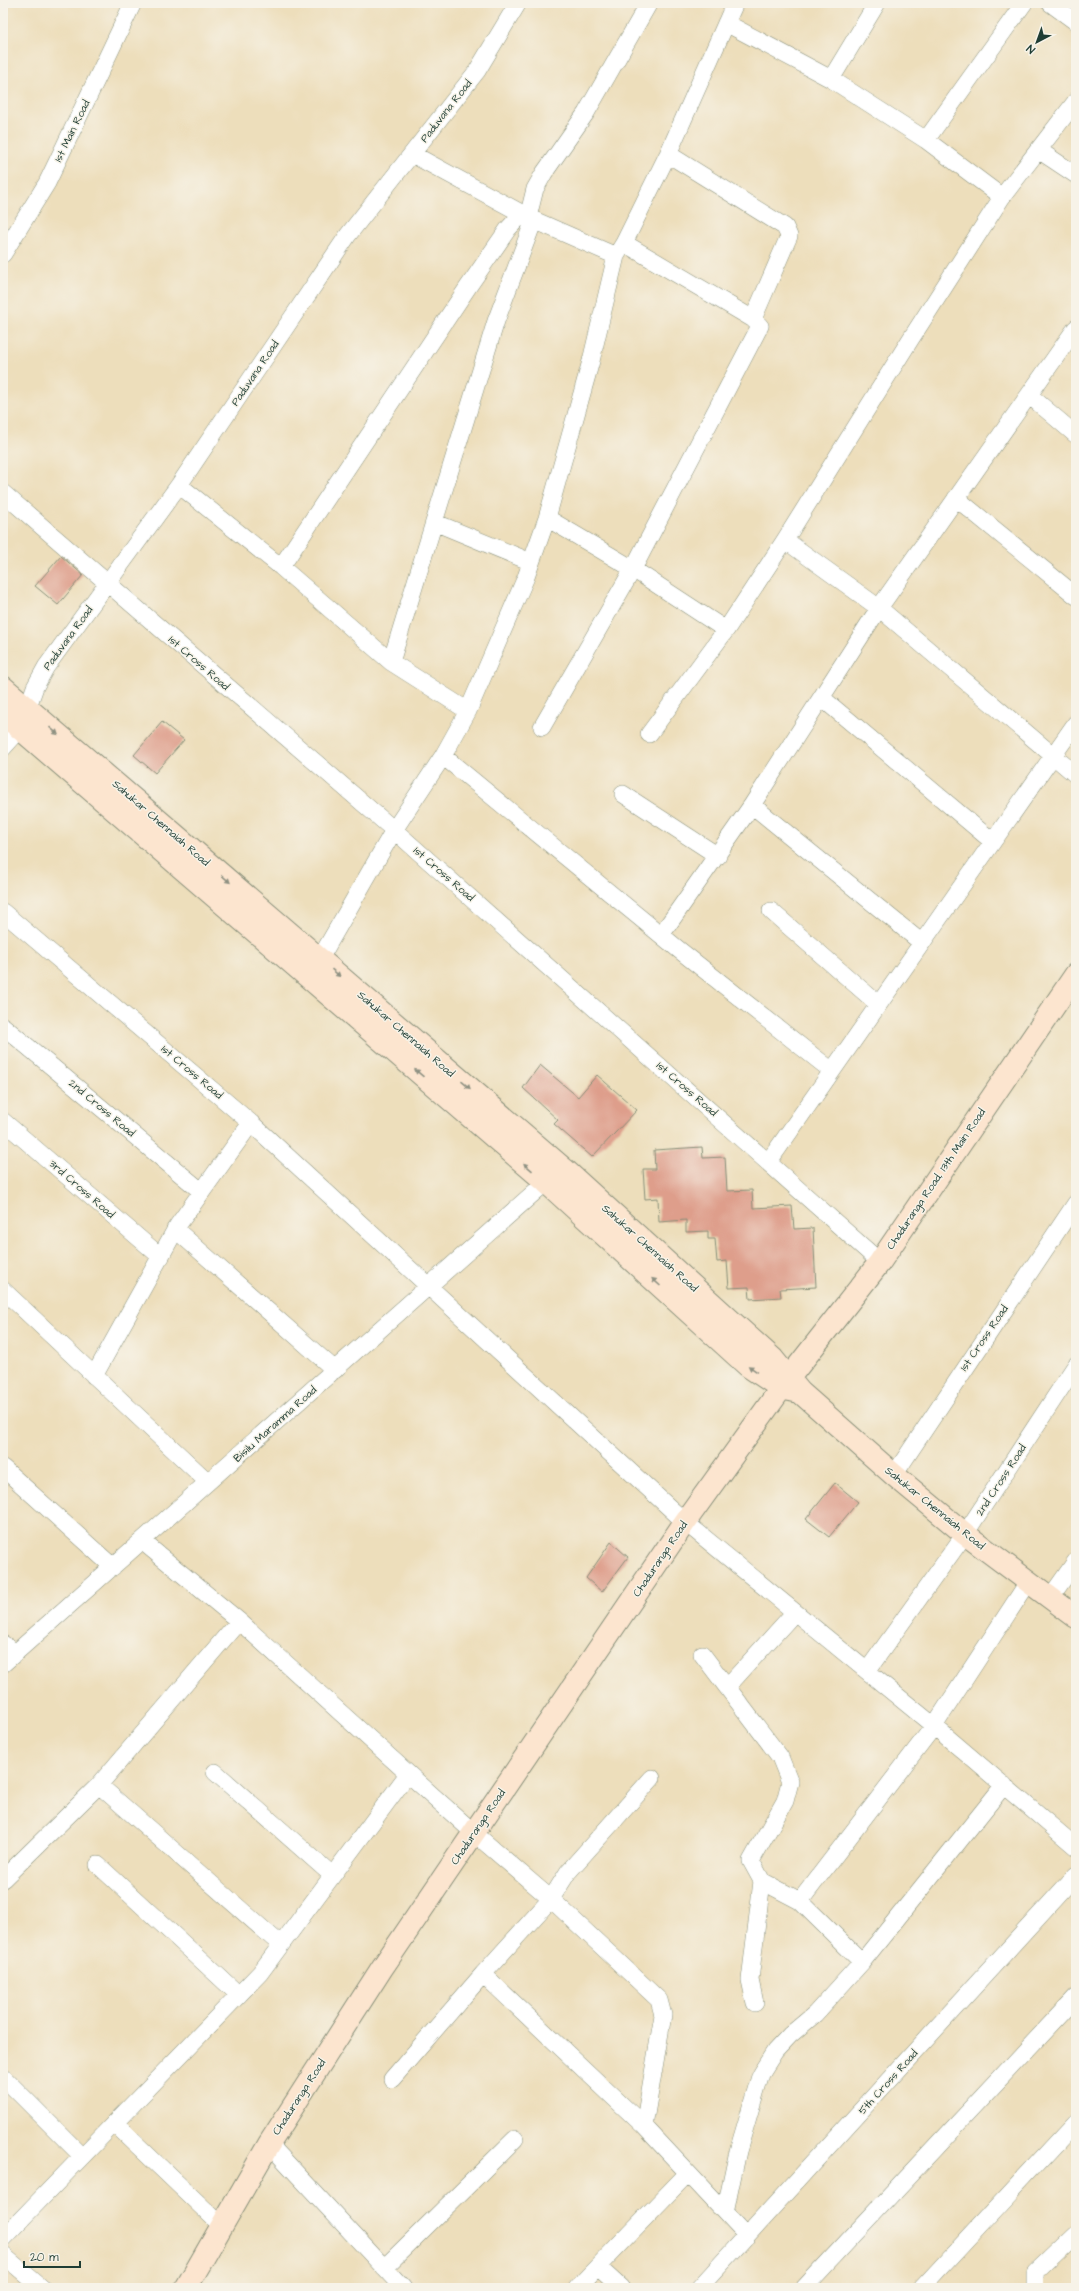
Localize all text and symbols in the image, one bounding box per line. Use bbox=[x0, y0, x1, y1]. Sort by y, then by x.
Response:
north arrow bbox=[1017, 22, 1057, 62]
text: N bbox=[1023, 41, 1038, 57]
street label: Paduvana Road bbox=[417, 76, 475, 146]
street label: 1st Main Road bbox=[51, 97, 94, 165]
street label: Paduvana Road bbox=[228, 337, 283, 409]
street label: Paduvana Road bbox=[40, 603, 97, 673]
street label: 1st Cross Road bbox=[165, 632, 233, 694]
one-way arrow bbox=[48, 726, 59, 735]
street label: Sahukar Chennaiah Road bbox=[109, 776, 213, 870]
street label: 1st Cross Road bbox=[410, 843, 478, 905]
one-way arrow bbox=[221, 875, 232, 884]
one-way arrow bbox=[330, 969, 341, 978]
street label: Sahukar Chennaiah Road bbox=[354, 987, 458, 1081]
street label: 1st Cross Road bbox=[158, 1042, 226, 1103]
street label: 1st Cross Road bbox=[653, 1058, 721, 1120]
one-way arrow bbox=[415, 1069, 424, 1078]
street label: 2nd Cross Road bbox=[66, 1076, 139, 1141]
one-way arrow bbox=[461, 1081, 471, 1090]
street label: Chaduranga Road, 13th Main Road bbox=[883, 1105, 990, 1253]
street label: 3rd Cross Road bbox=[46, 1156, 118, 1222]
one-way arrow bbox=[524, 1163, 533, 1172]
street label: Sahukar Chennaiah Road bbox=[599, 1201, 702, 1296]
one-way arrow bbox=[651, 1277, 661, 1287]
street label: 1st Cross Road bbox=[956, 1302, 1012, 1374]
one-way arrow bbox=[748, 1365, 758, 1373]
street label: Bisilu Maramma Road bbox=[230, 1382, 320, 1465]
street label: 2nd Cross Road bbox=[972, 1441, 1030, 1519]
street label: Sahukar Chennaiah Road bbox=[882, 1463, 988, 1553]
street label: Chaduranga Road bbox=[629, 1518, 692, 1600]
street label: Chaduranga Road bbox=[447, 1786, 510, 1868]
street label: 5th Cross Road bbox=[855, 2046, 922, 2118]
street label: Chaduranga Road bbox=[269, 2056, 330, 2139]
scale bar bbox=[24, 2243, 80, 2269]
text: 20 m bbox=[30, 2249, 59, 2266]

